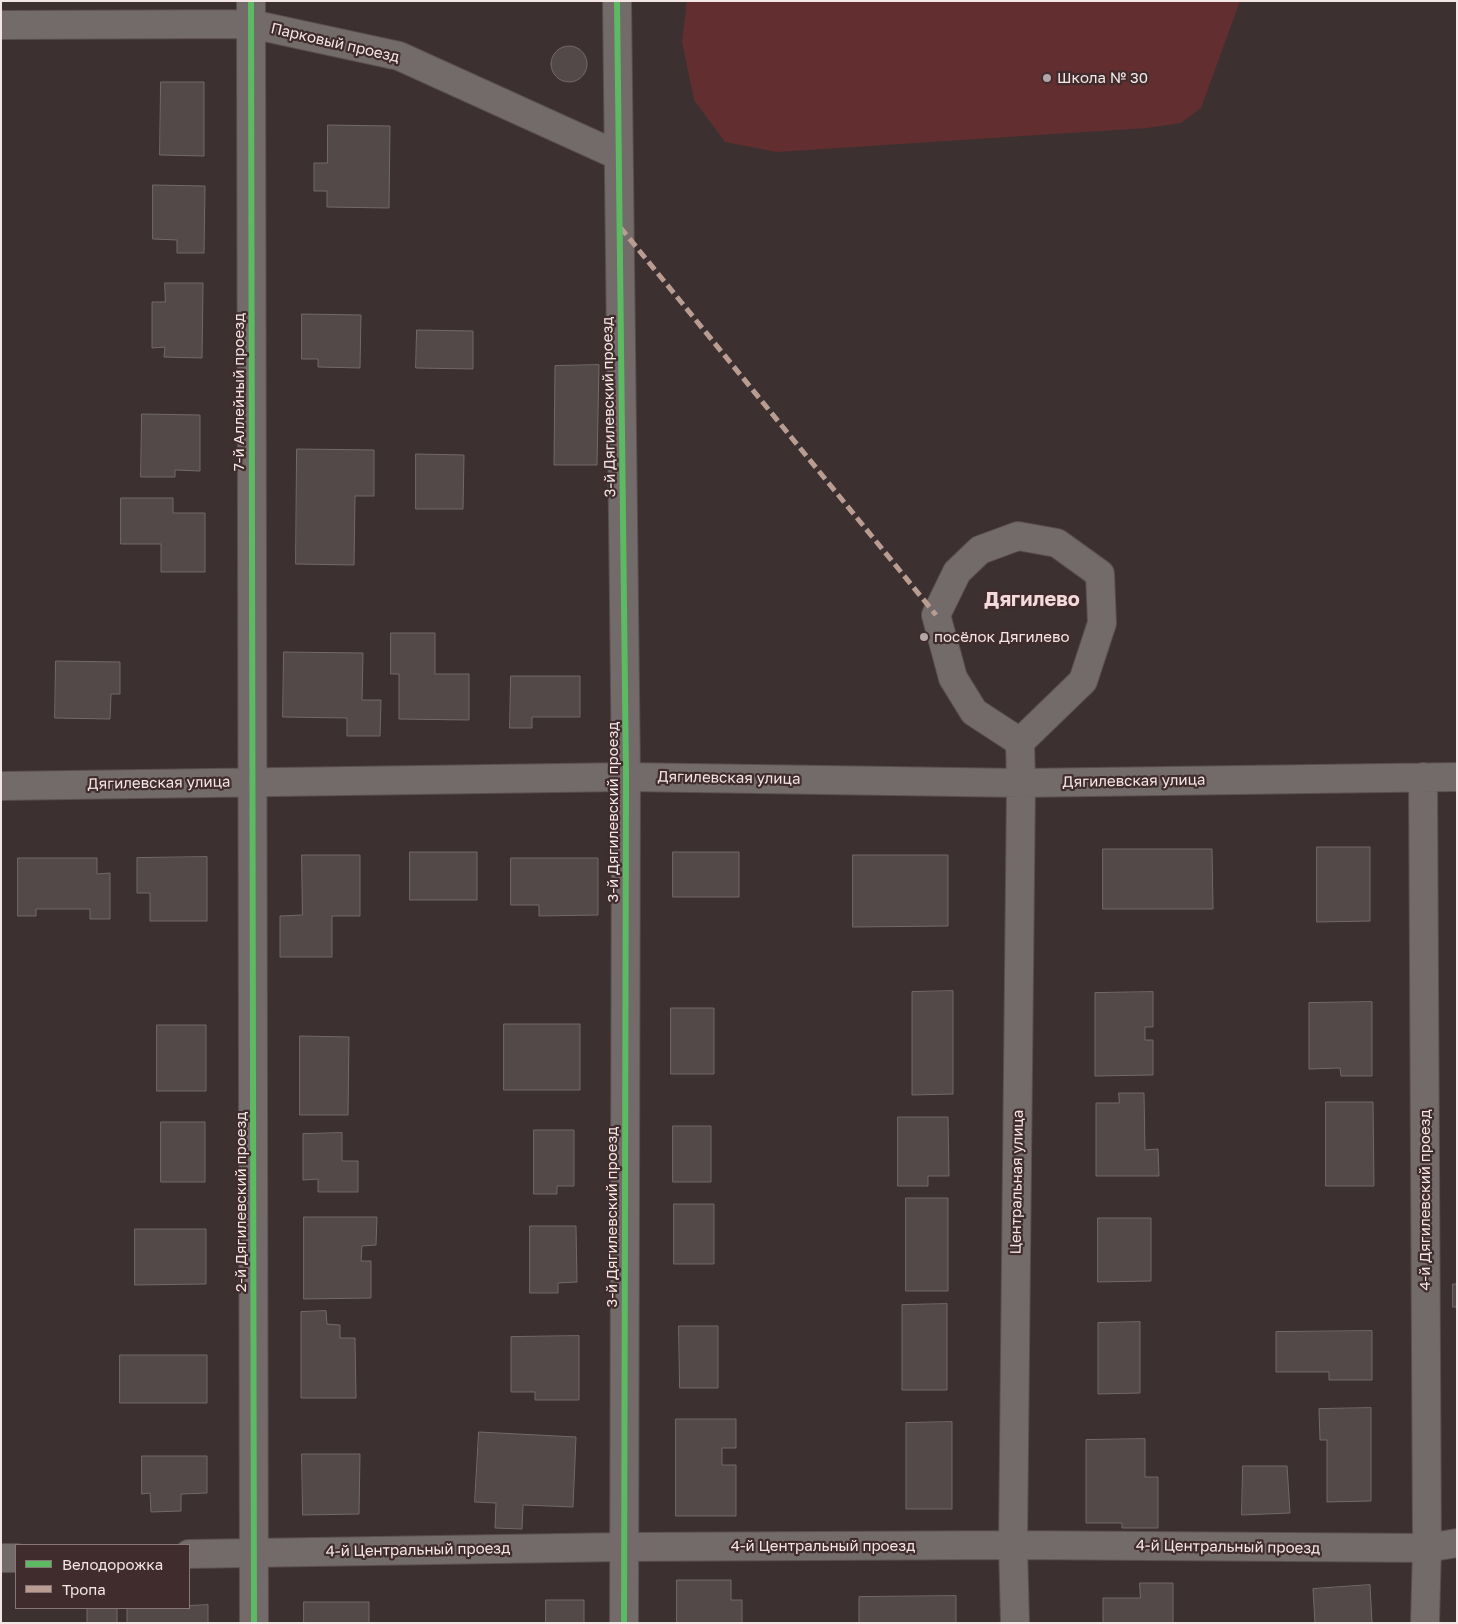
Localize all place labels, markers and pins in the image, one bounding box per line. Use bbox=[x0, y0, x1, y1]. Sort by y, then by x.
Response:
place label: Школа № 30 bbox=[1057, 69, 1148, 87]
marker: Школа № 30 bbox=[1041, 72, 1053, 84]
place label: посёлок Дягилево bbox=[934, 628, 1070, 646]
marker: посёлок Дягилево bbox=[918, 631, 930, 643]

